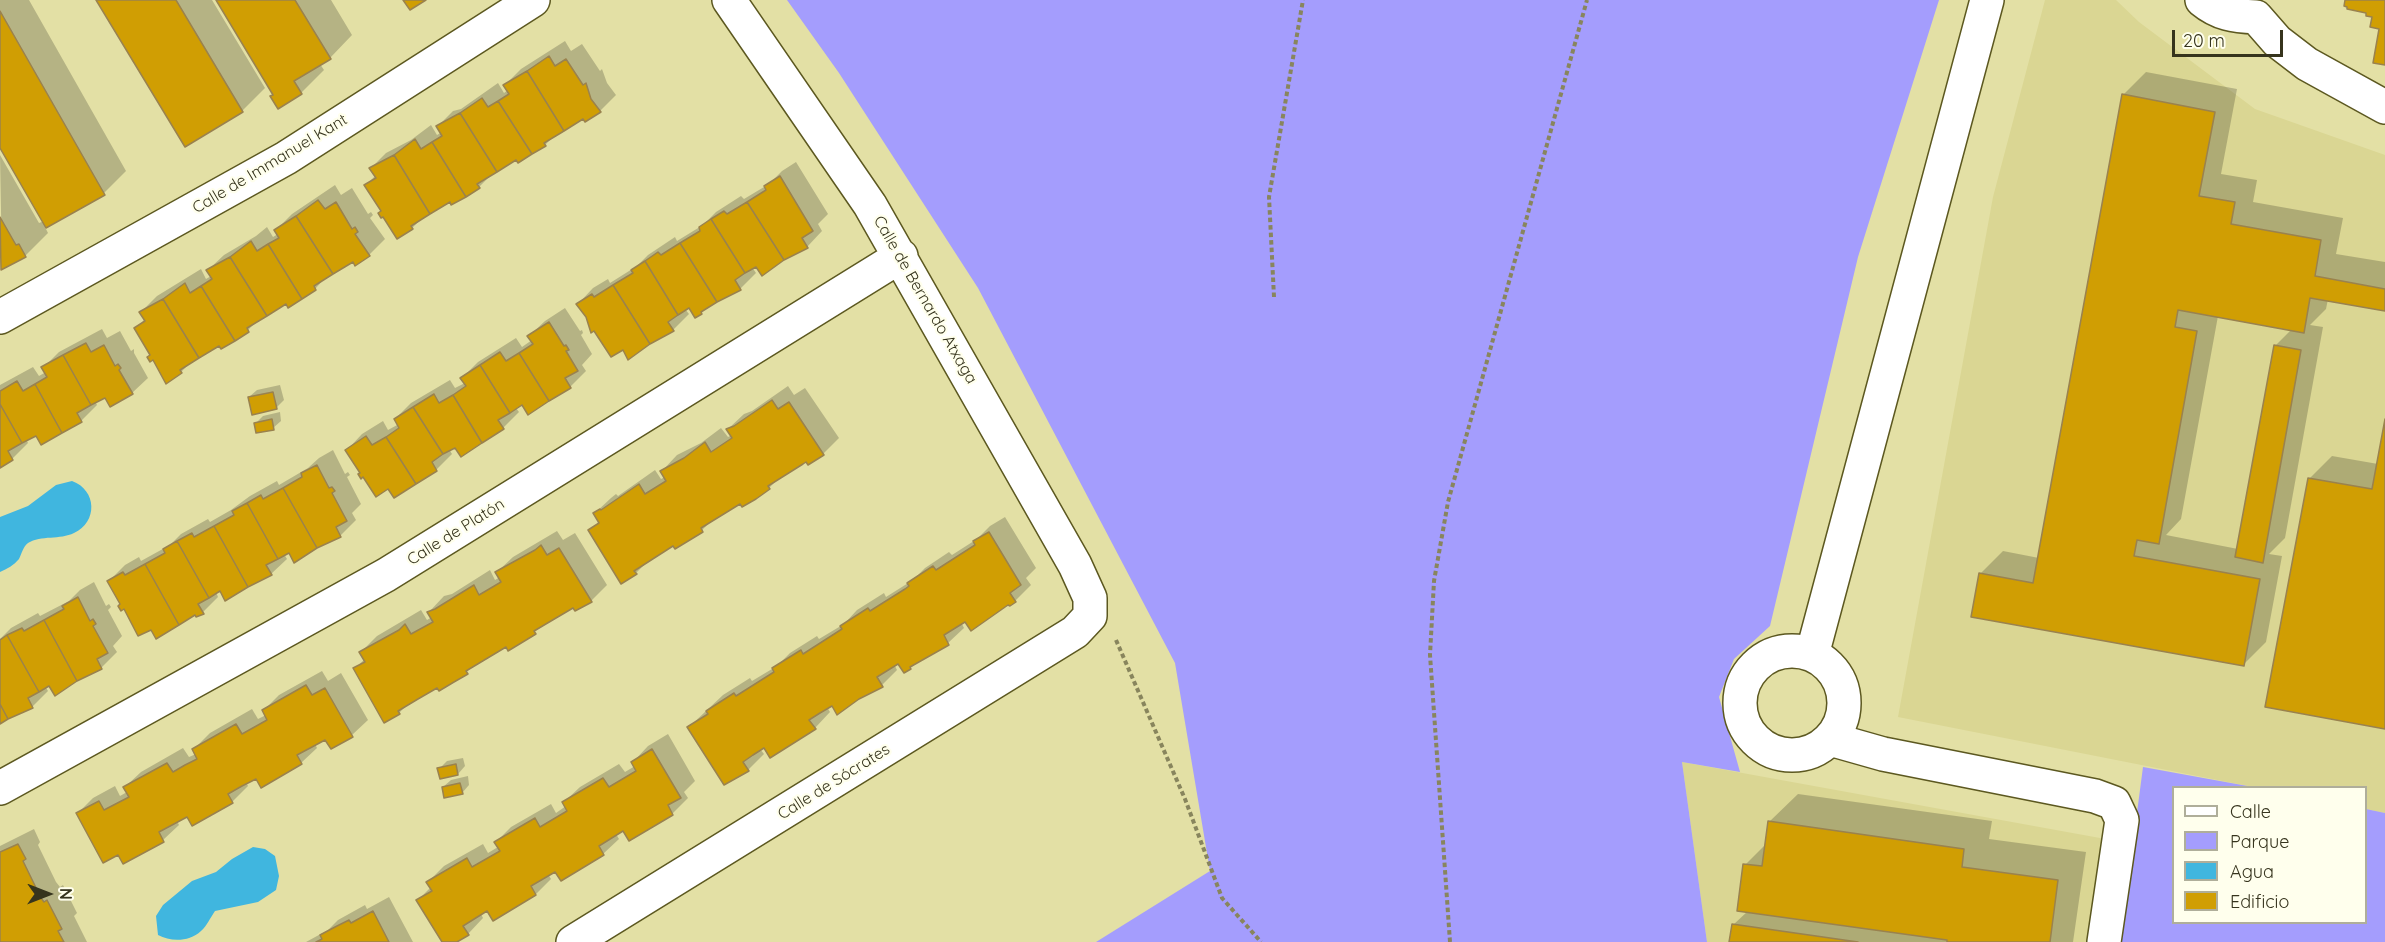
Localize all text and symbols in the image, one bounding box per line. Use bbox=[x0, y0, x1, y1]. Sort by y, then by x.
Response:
scale bar bbox=[2175, 18, 2286, 56]
text: 20 m bbox=[2183, 29, 2225, 52]
street label: Calle de Immanuel Kant bbox=[189, 110, 351, 218]
street label: Calle de Bernardo Atxaga bbox=[869, 213, 981, 387]
street label: Calle de Platón bbox=[404, 494, 508, 570]
street label: Calle de Sócrates bbox=[774, 740, 894, 824]
legend bbox=[2172, 786, 2367, 924]
text: Calle bbox=[2230, 800, 2271, 823]
text: Parque bbox=[2230, 830, 2289, 853]
text: Agua bbox=[2230, 860, 2274, 883]
north arrow bbox=[18, 864, 78, 924]
text: N bbox=[56, 888, 76, 900]
text: Edificio bbox=[2230, 890, 2289, 913]

